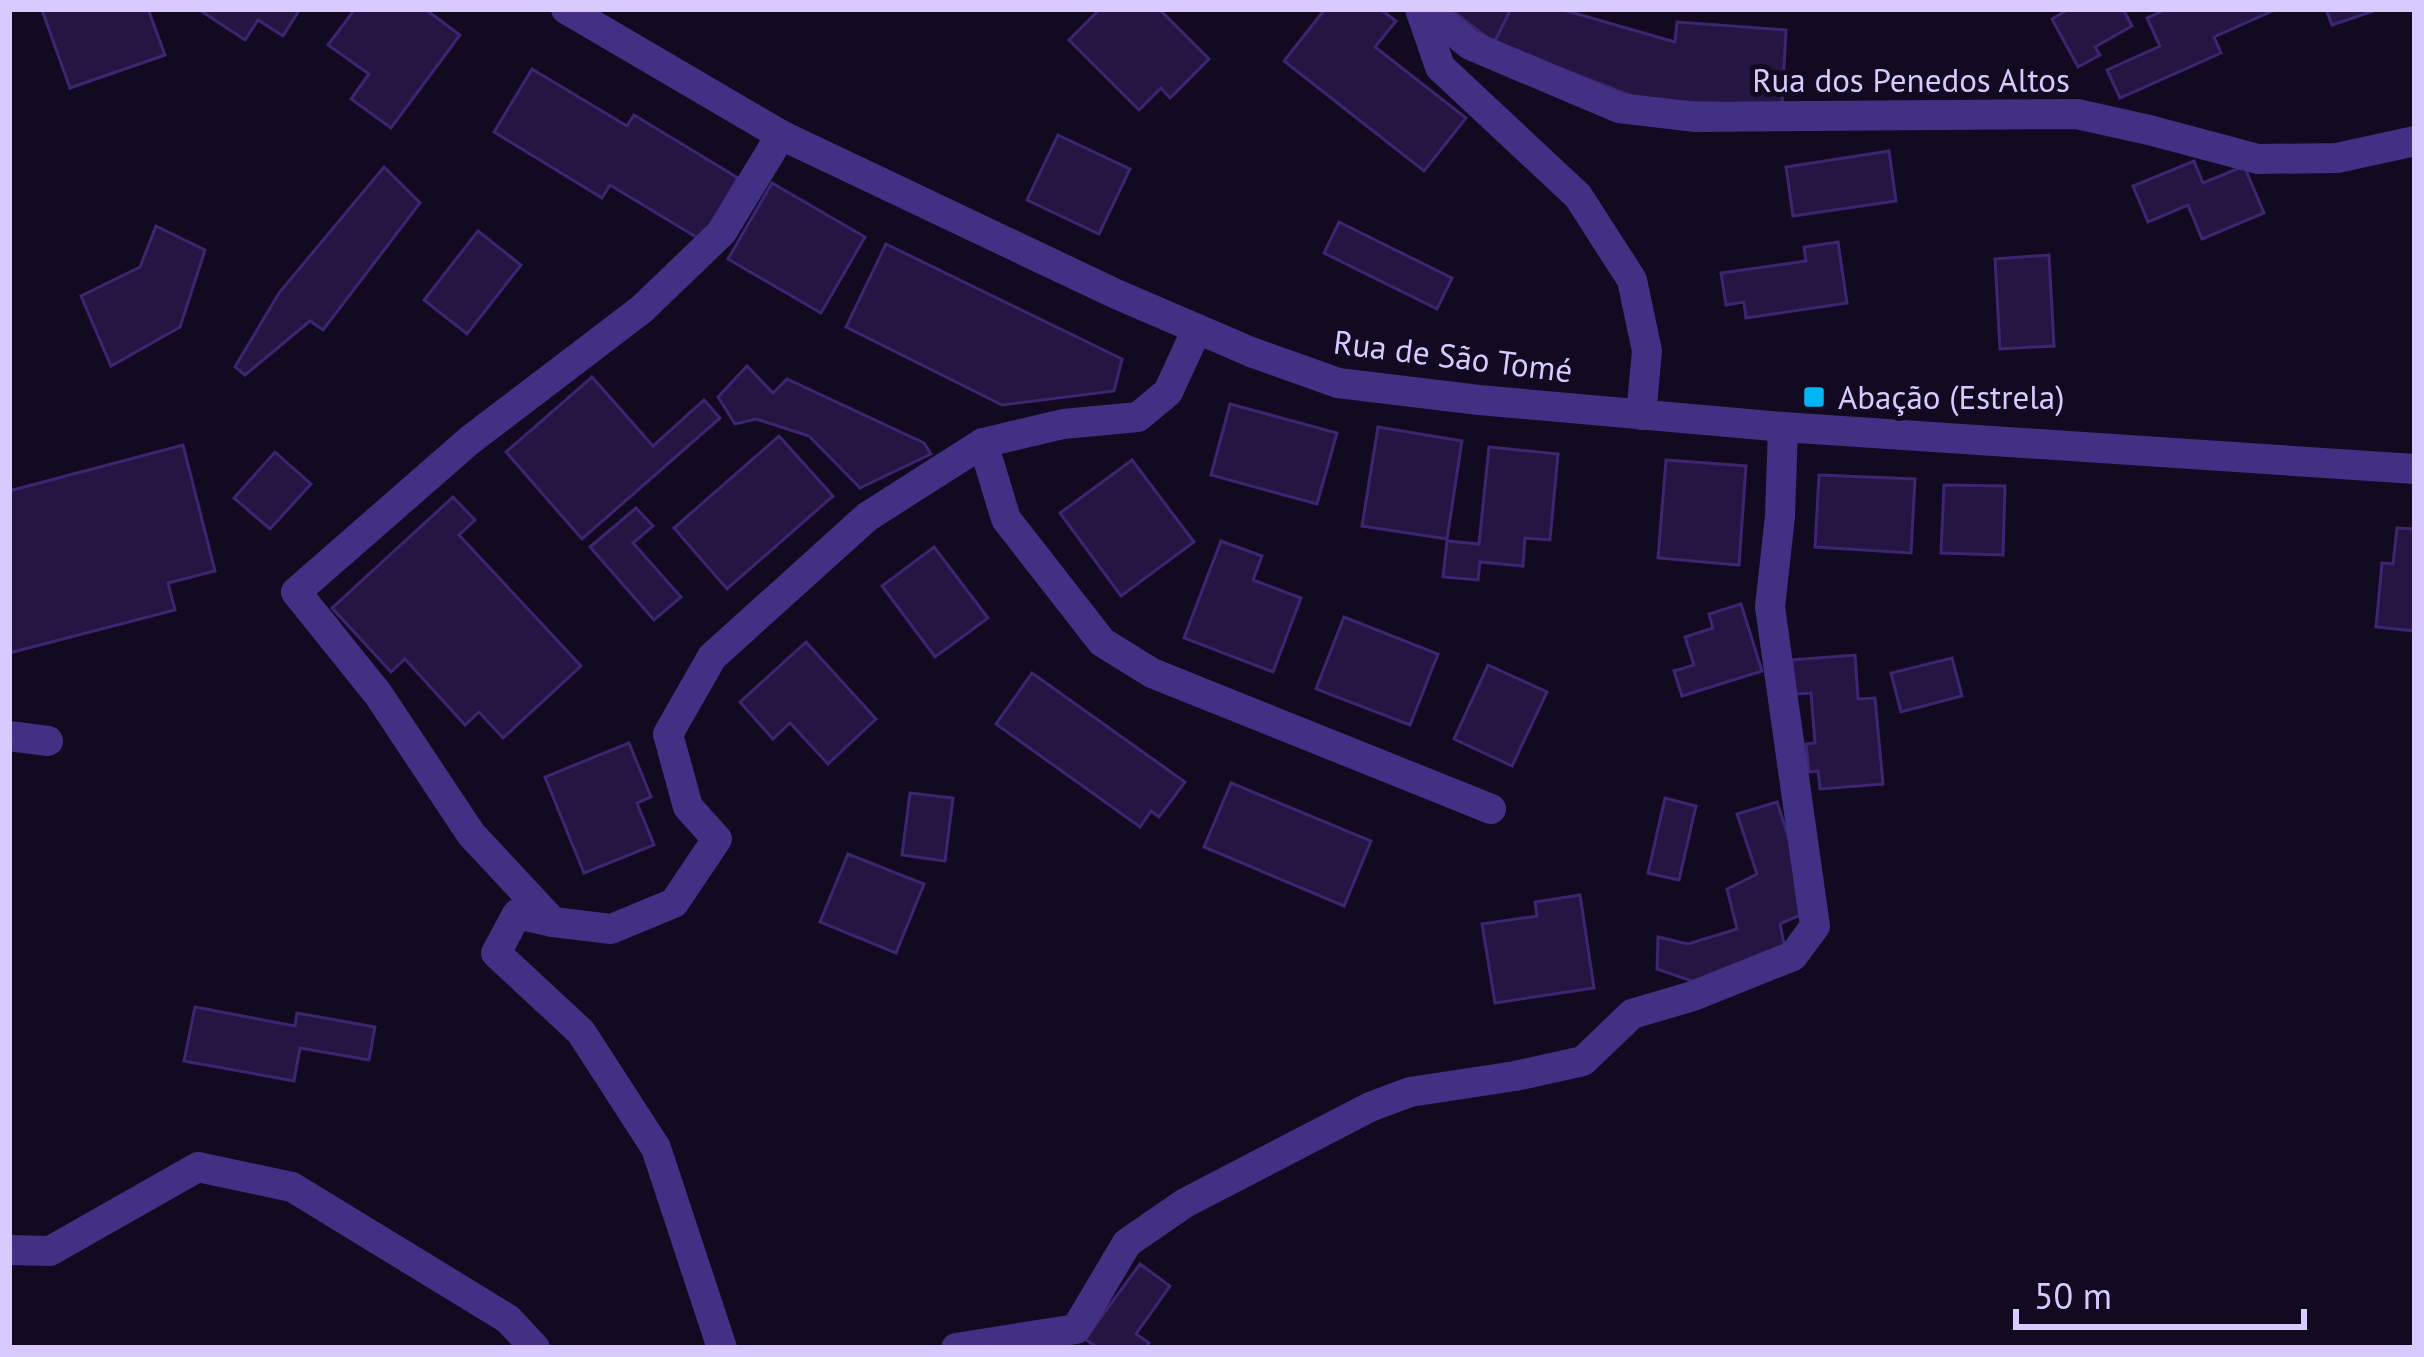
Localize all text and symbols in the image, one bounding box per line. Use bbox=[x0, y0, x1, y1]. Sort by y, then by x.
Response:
street label: Rua dos Penedos Altos bbox=[1752, 58, 2070, 101]
street label: Rua de São Tomé bbox=[1331, 320, 1575, 391]
place label: Abação (Estrela) bbox=[1838, 375, 2064, 418]
marker: Abação (Estrela) bbox=[1801, 384, 1827, 410]
scale bar bbox=[2016, 1255, 2304, 1329]
text: 50 m bbox=[2034, 1272, 2112, 1319]

